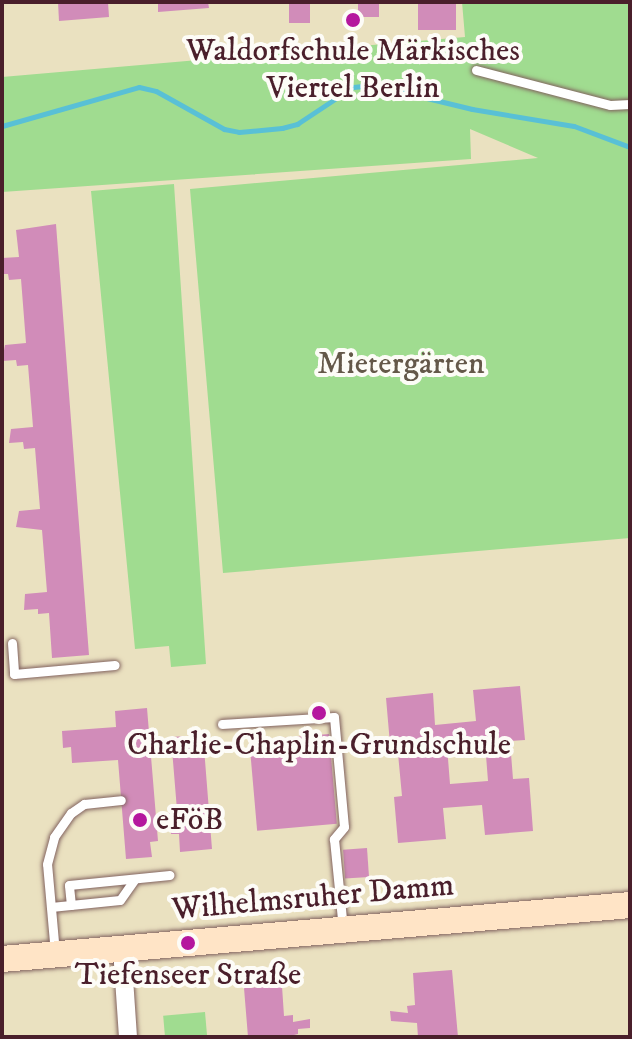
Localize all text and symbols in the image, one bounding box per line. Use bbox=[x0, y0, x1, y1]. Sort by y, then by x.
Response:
marker: Waldorfschule Märkisches Viertel Berlin bbox=[344, 11, 362, 29]
place label: Waldorfschule Märkisches Viertel Berlin bbox=[186, 33, 520, 108]
park label: Mietergärten bbox=[317, 345, 485, 383]
marker: Charlie-Chaplin-Grundschule bbox=[310, 704, 328, 722]
place label: Charlie-Chaplin-Grundschule bbox=[127, 726, 511, 764]
place label: eFöB bbox=[156, 801, 224, 839]
marker: eFöB bbox=[131, 811, 149, 829]
street label: Wilhelmsruher Damm bbox=[170, 867, 456, 929]
marker: Tiefenseer Straße bbox=[179, 934, 197, 952]
place label: Tiefenseer Straße bbox=[75, 956, 301, 994]

